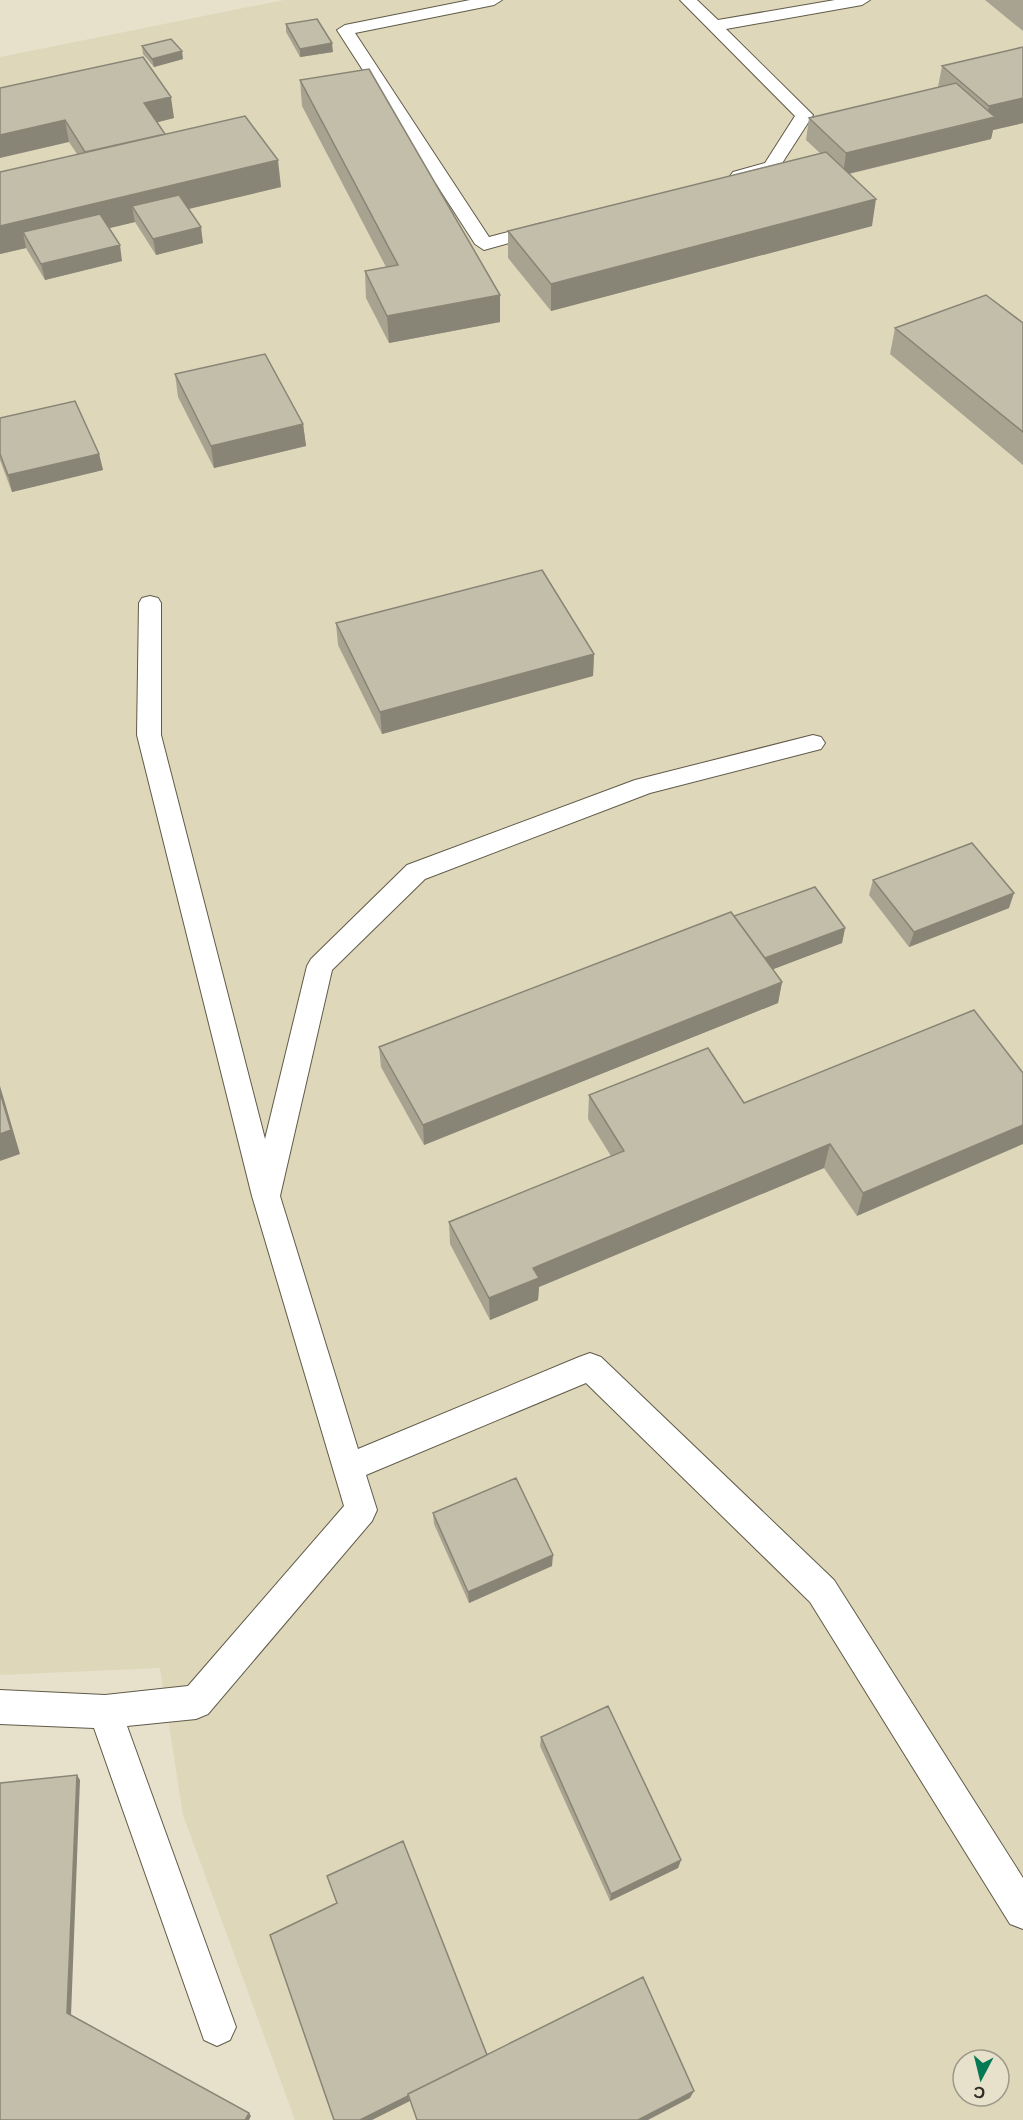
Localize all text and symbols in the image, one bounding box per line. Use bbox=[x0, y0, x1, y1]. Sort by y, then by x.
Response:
north arrow bbox=[951, 2048, 1011, 2108]
text: С bbox=[972, 2083, 986, 2102]

